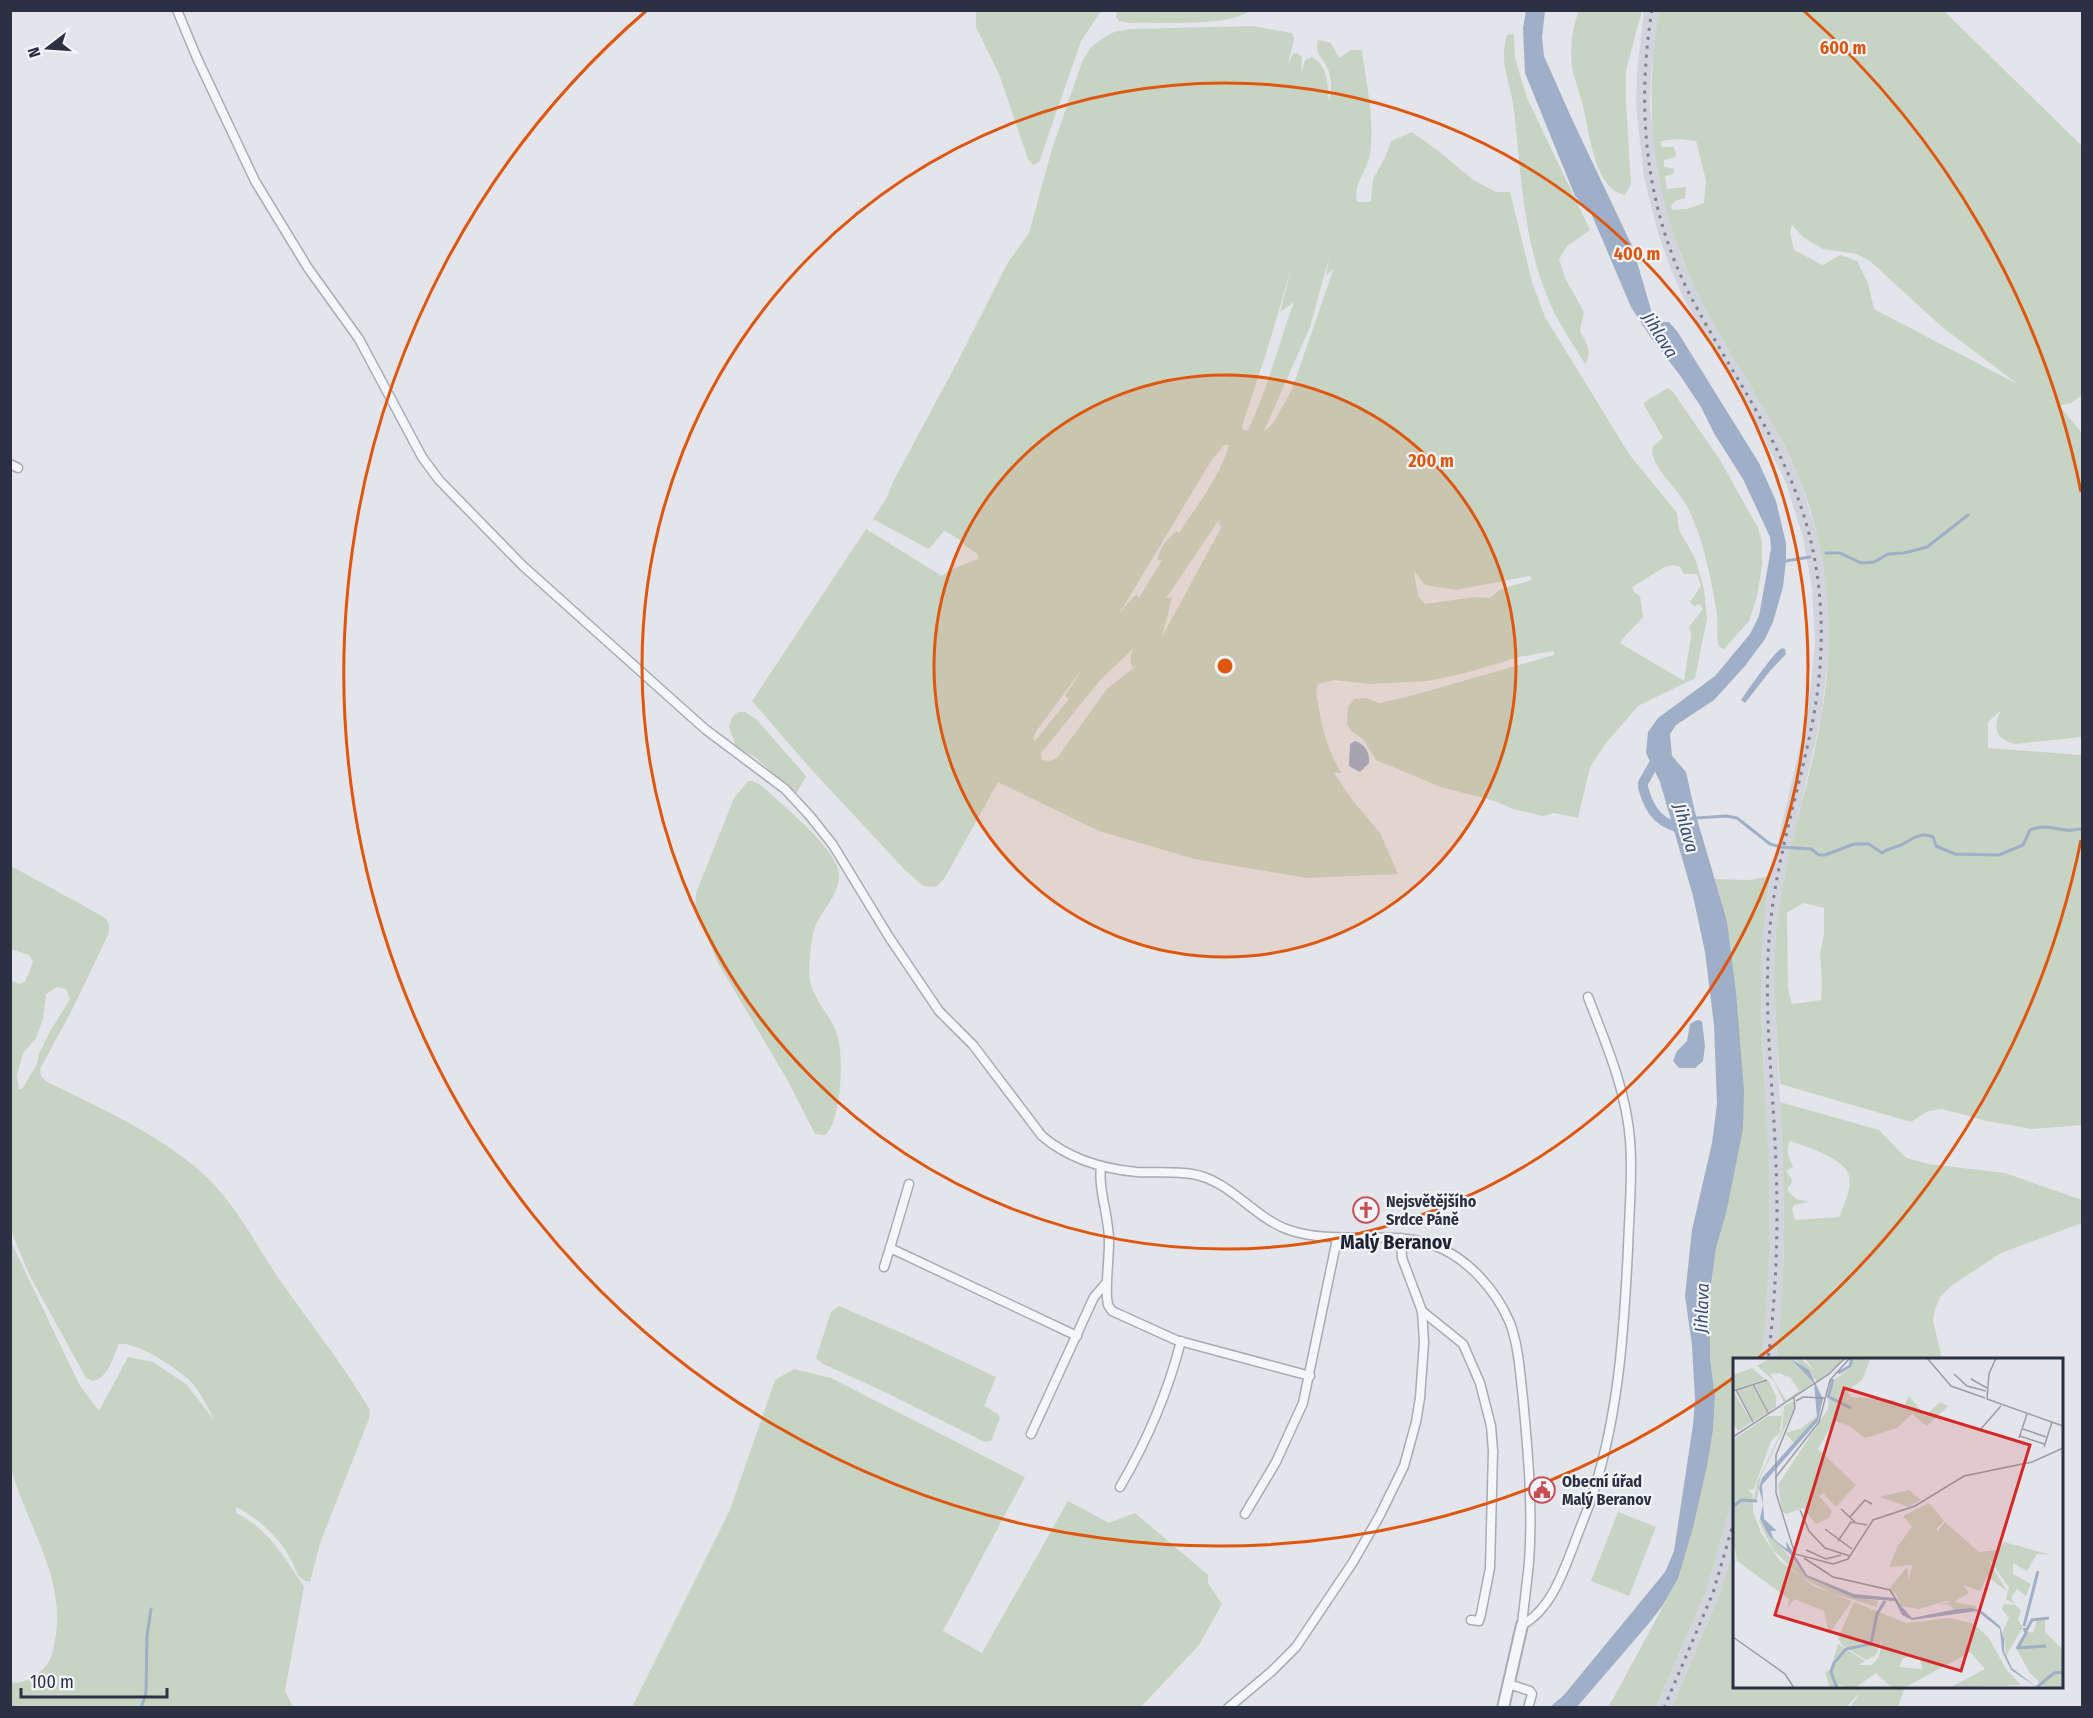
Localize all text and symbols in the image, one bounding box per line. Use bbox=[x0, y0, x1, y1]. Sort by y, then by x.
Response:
north arrow bbox=[18, 18, 78, 78]
text: 600 m bbox=[1820, 37, 1866, 59]
text: N bbox=[24, 45, 45, 60]
text: 400 m bbox=[1614, 243, 1660, 265]
water label: Jihlava bbox=[1637, 307, 1683, 362]
text: 200 m bbox=[1407, 450, 1454, 472]
centre of rings bbox=[1215, 656, 1235, 676]
water label: Jihlava bbox=[1668, 800, 1703, 855]
place label: Nejsvětějšího Srdce Páně bbox=[1386, 1192, 1477, 1229]
church icon: Nejsvětějšího Srdce Páně bbox=[1351, 1195, 1381, 1225]
district label: Malý Beranov bbox=[1340, 1230, 1452, 1254]
water label: Jihlava bbox=[1690, 1283, 1714, 1334]
inset map bbox=[1733, 1358, 2063, 1688]
place label: Obecní úřad Malý Beranov bbox=[1562, 1472, 1652, 1509]
public building icon: Obecní úřad Malý Beranov bbox=[1527, 1475, 1557, 1505]
scale bar bbox=[21, 1661, 166, 1699]
text: 100 m bbox=[30, 1671, 74, 1693]

